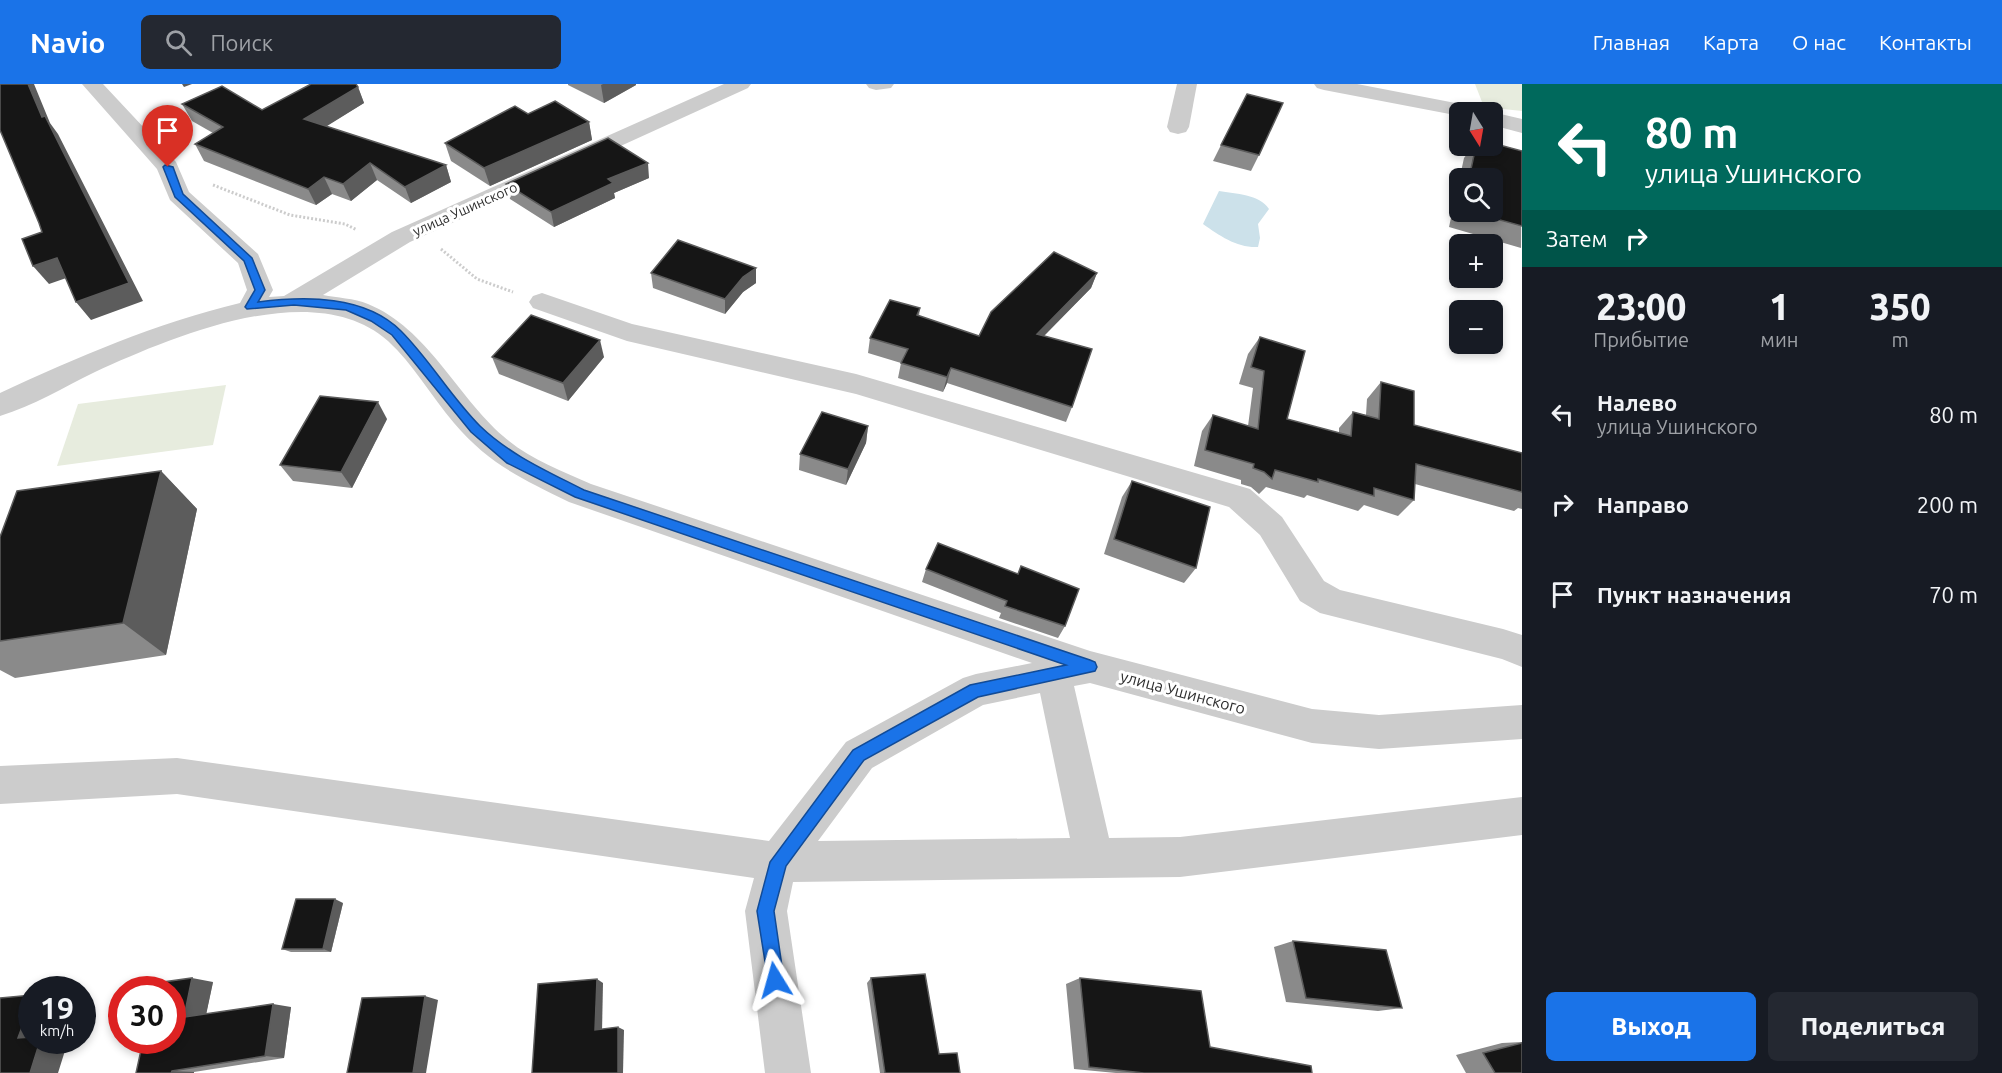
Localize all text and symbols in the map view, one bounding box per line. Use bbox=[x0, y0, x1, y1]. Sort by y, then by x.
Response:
search box bbox=[141, 15, 561, 69]
icon: search bbox=[162, 26, 195, 59]
text: Navio bbox=[30, 27, 105, 58]
text: Поиск bbox=[210, 30, 273, 55]
text: Главная bbox=[1593, 30, 1670, 54]
text: Карта bbox=[1703, 30, 1759, 54]
text: О нас bbox=[1792, 30, 1846, 54]
text: Контакты bbox=[1879, 30, 1972, 54]
north arrow bbox=[1449, 102, 1503, 156]
map controls bbox=[1449, 102, 1503, 354]
pin bbox=[142, 105, 193, 167]
icon: left bbox=[1546, 108, 1624, 186]
text: 80 m bbox=[1645, 109, 1739, 156]
icon: arrive bbox=[151, 114, 184, 147]
text: улица Ушинского bbox=[1645, 158, 1862, 188]
button: search bbox=[1449, 168, 1503, 222]
street label: улица Ушинского bbox=[410, 179, 520, 239]
icon: right bbox=[1620, 222, 1653, 255]
text: Затем bbox=[1546, 226, 1608, 251]
button: + bbox=[1449, 234, 1503, 288]
text: 23:00 bbox=[1596, 286, 1686, 327]
text: 1 bbox=[1769, 286, 1790, 327]
text: 350 bbox=[1870, 286, 1931, 327]
button: − bbox=[1449, 300, 1503, 354]
text: Прибытие bbox=[1593, 328, 1689, 351]
text: мин bbox=[1760, 328, 1798, 351]
text: m bbox=[1892, 328, 1909, 351]
text: Налево bbox=[1597, 390, 1677, 415]
icon: left bbox=[1546, 398, 1579, 431]
text: 80 m bbox=[1929, 402, 1978, 427]
text: улица Ушинского bbox=[1597, 415, 1758, 438]
icon: right bbox=[1546, 488, 1579, 521]
text: Направо bbox=[1597, 492, 1689, 517]
text: 200 m bbox=[1917, 492, 1978, 517]
icon: arrive bbox=[1546, 578, 1579, 611]
text: Пункт назначения bbox=[1597, 582, 1791, 607]
text: 70 m bbox=[1929, 582, 1978, 607]
street label: улица Ушинского bbox=[1119, 667, 1247, 717]
position arrow bbox=[743, 948, 807, 1012]
speed limit sign: 30 bbox=[108, 976, 186, 1054]
text: 19 bbox=[40, 991, 74, 1025]
button: Выход bbox=[1546, 992, 1756, 1061]
button: Поделиться bbox=[1768, 992, 1978, 1061]
text: km/h bbox=[40, 1022, 74, 1039]

